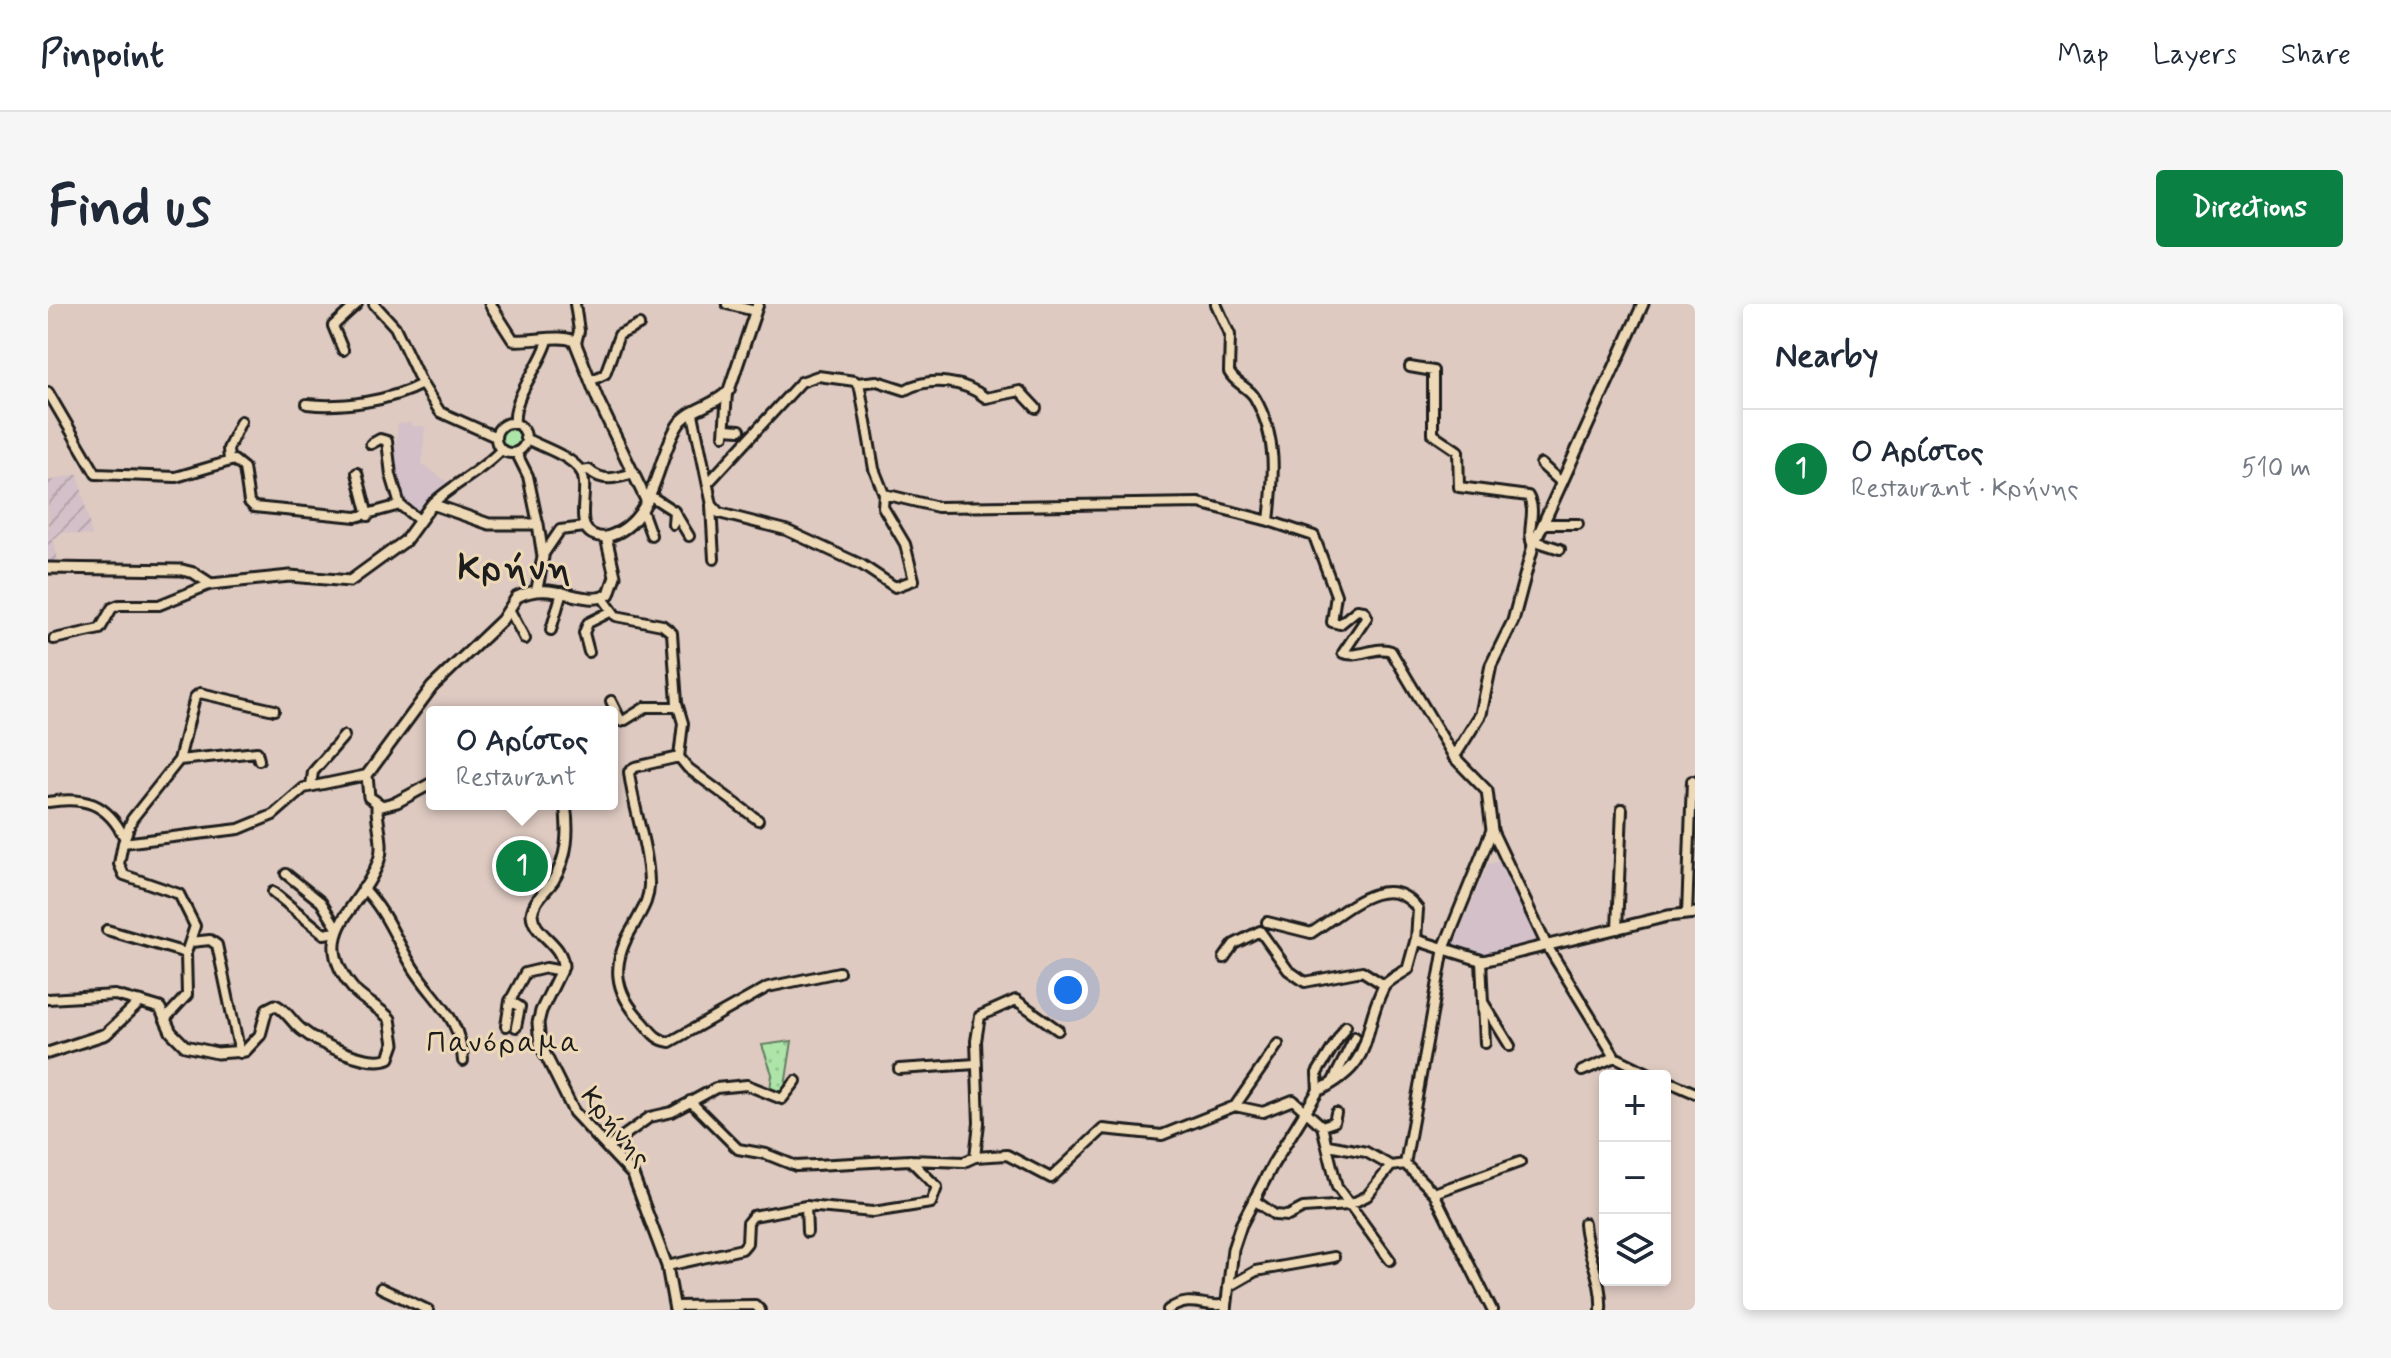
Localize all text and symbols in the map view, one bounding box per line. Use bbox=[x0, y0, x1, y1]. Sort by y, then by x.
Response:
text: Pinpoint bbox=[40, 31, 164, 80]
text: Map bbox=[2058, 37, 2109, 74]
text: Layers bbox=[2153, 37, 2237, 74]
text: Share bbox=[2281, 37, 2351, 74]
button: Directions bbox=[2156, 170, 2343, 247]
text: Find us bbox=[48, 172, 211, 245]
text: Nearby bbox=[1775, 334, 1879, 379]
text: Ο Αρίστος bbox=[1851, 433, 1984, 472]
text: 1 bbox=[1795, 452, 1807, 486]
text: 510 m bbox=[2241, 452, 2311, 486]
text: Restaurant · Κρήνης bbox=[1851, 472, 2079, 506]
district label: Κρήνη bbox=[458, 546, 572, 593]
popup bbox=[426, 706, 618, 810]
text: Ο Αρίστος bbox=[456, 722, 588, 761]
text: Restaurant bbox=[456, 761, 577, 795]
pin: 1 bbox=[496, 836, 548, 896]
your location bbox=[1048, 970, 1088, 1010]
district label: Πανόραμα bbox=[427, 1024, 581, 1063]
map controls bbox=[1599, 1070, 1671, 1286]
button: + bbox=[1599, 1070, 1671, 1142]
street label: Κρήνης bbox=[571, 1080, 659, 1176]
button: − bbox=[1599, 1142, 1671, 1214]
button: layers bbox=[1599, 1214, 1671, 1286]

